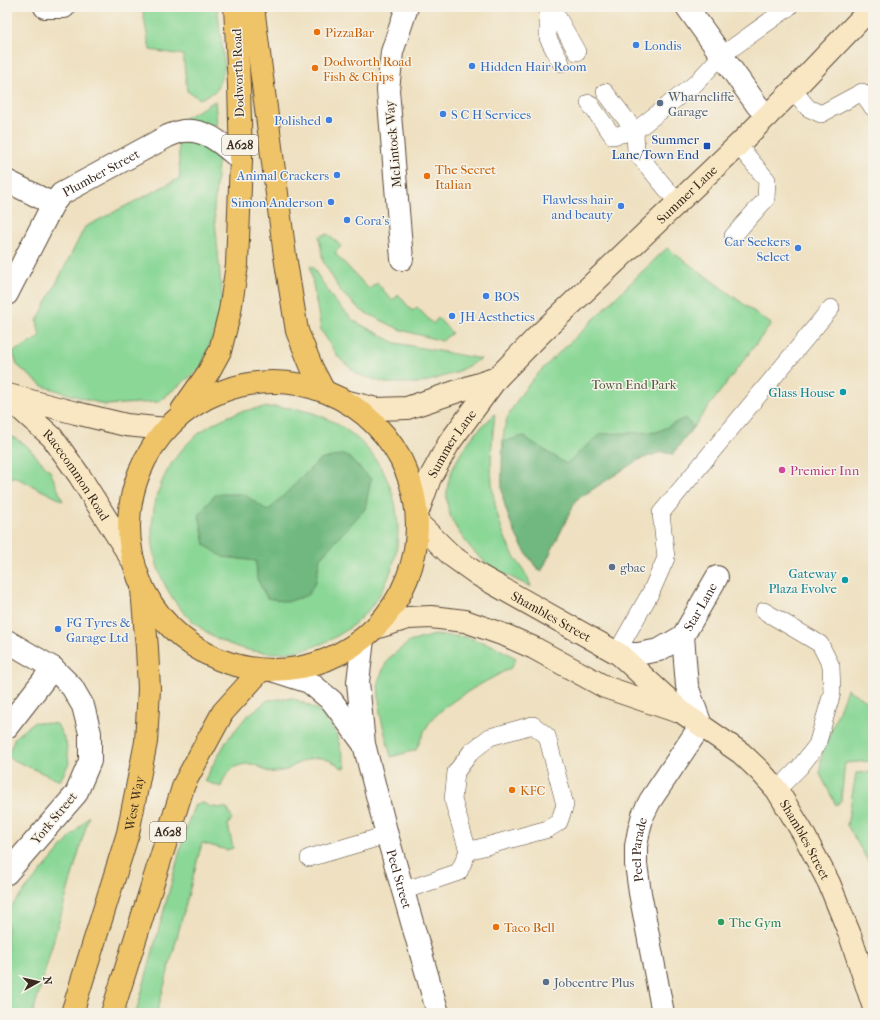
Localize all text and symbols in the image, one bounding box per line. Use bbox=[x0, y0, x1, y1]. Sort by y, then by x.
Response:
place label: PizzaBar bbox=[325, 25, 375, 40]
marker: PizzaBar bbox=[312, 27, 322, 37]
street label: Dodworth Road bbox=[229, 28, 247, 118]
place label: Londis bbox=[644, 38, 682, 53]
marker: Londis bbox=[631, 40, 641, 50]
place label: Dodworth Road Fish & Chips bbox=[323, 54, 413, 84]
place label: Hidden Hair Room bbox=[480, 59, 587, 74]
marker: Hidden Hair Room bbox=[467, 61, 477, 71]
marker: Dodworth Road Fish & Chips bbox=[310, 63, 320, 73]
place label: Wharncliffe Garage bbox=[667, 89, 735, 119]
marker: Wharncliffe Garage bbox=[655, 98, 665, 108]
street label: McLintock Way bbox=[382, 99, 404, 188]
place label: S C H Services bbox=[451, 107, 531, 122]
marker: S C H Services bbox=[438, 109, 448, 119]
place label: Polished bbox=[274, 113, 322, 128]
marker: Polished bbox=[324, 115, 334, 125]
place label: Summer Lane/Town End bbox=[612, 132, 700, 162]
road number: A628 bbox=[222, 135, 258, 155]
marker: Summer Lane/Town End bbox=[702, 141, 712, 151]
street label: Plumber Street bbox=[60, 145, 142, 199]
street label: Summer Lane bbox=[653, 161, 720, 227]
place label: The Secret Italian bbox=[435, 162, 496, 192]
place label: Animal Crackers bbox=[236, 168, 329, 183]
marker: Animal Crackers bbox=[332, 170, 342, 180]
marker: The Secret Italian bbox=[422, 171, 432, 181]
place label: Flawless hair and beauty bbox=[542, 192, 614, 222]
place label: Simon Anderson bbox=[231, 195, 323, 210]
marker: Simon Anderson bbox=[326, 197, 336, 207]
marker: Flawless hair and beauty bbox=[616, 201, 626, 211]
place label: Cora's bbox=[355, 213, 389, 228]
marker: Cora's bbox=[342, 215, 352, 225]
place label: Car Seekers Select bbox=[724, 234, 790, 264]
marker: Car Seekers Select bbox=[793, 243, 803, 253]
place label: BOS bbox=[494, 289, 520, 304]
marker: BOS bbox=[481, 291, 491, 301]
place label: JH Aesthetics bbox=[459, 309, 535, 324]
marker: JH Aesthetics bbox=[447, 311, 457, 321]
park label: Town End Park bbox=[591, 377, 677, 392]
place label: Glass House bbox=[769, 385, 836, 400]
marker: Glass House bbox=[838, 387, 848, 397]
street label: Summer Lane bbox=[424, 406, 479, 480]
street label: Racecommon Road bbox=[40, 425, 113, 524]
place label: Premier Inn bbox=[790, 463, 860, 478]
marker: Premier Inn bbox=[777, 465, 787, 475]
place label: gbac bbox=[620, 560, 646, 575]
marker: gbac bbox=[607, 562, 617, 572]
place label: Gateway Plaza Evolve bbox=[768, 566, 838, 596]
marker: Gateway Plaza Evolve bbox=[840, 575, 850, 585]
street label: Star Lane bbox=[680, 579, 720, 634]
street label: Shambles Street bbox=[509, 588, 594, 645]
place label: FG Tyres & Garage Ltd bbox=[66, 615, 131, 645]
marker: FG Tyres & Garage Ltd bbox=[53, 624, 63, 634]
street label: West Way bbox=[121, 774, 147, 833]
place label: KFC bbox=[520, 783, 545, 798]
marker: KFC bbox=[507, 785, 517, 795]
street label: York Street bbox=[27, 789, 80, 848]
street label: Shambles Street bbox=[777, 797, 834, 883]
street label: Peel Parade bbox=[628, 815, 650, 883]
road number: A628 bbox=[150, 822, 186, 842]
street label: Peel Street bbox=[384, 847, 415, 911]
place label: The Gym bbox=[729, 915, 781, 930]
marker: The Gym bbox=[716, 917, 726, 927]
place label: Taco Bell bbox=[504, 920, 555, 935]
marker: Taco Bell bbox=[491, 922, 501, 932]
north arrow bbox=[18, 962, 58, 1002]
place label: Jobcentre Plus bbox=[553, 975, 635, 990]
text: N bbox=[40, 976, 55, 986]
marker: Jobcentre Plus bbox=[541, 977, 551, 987]

